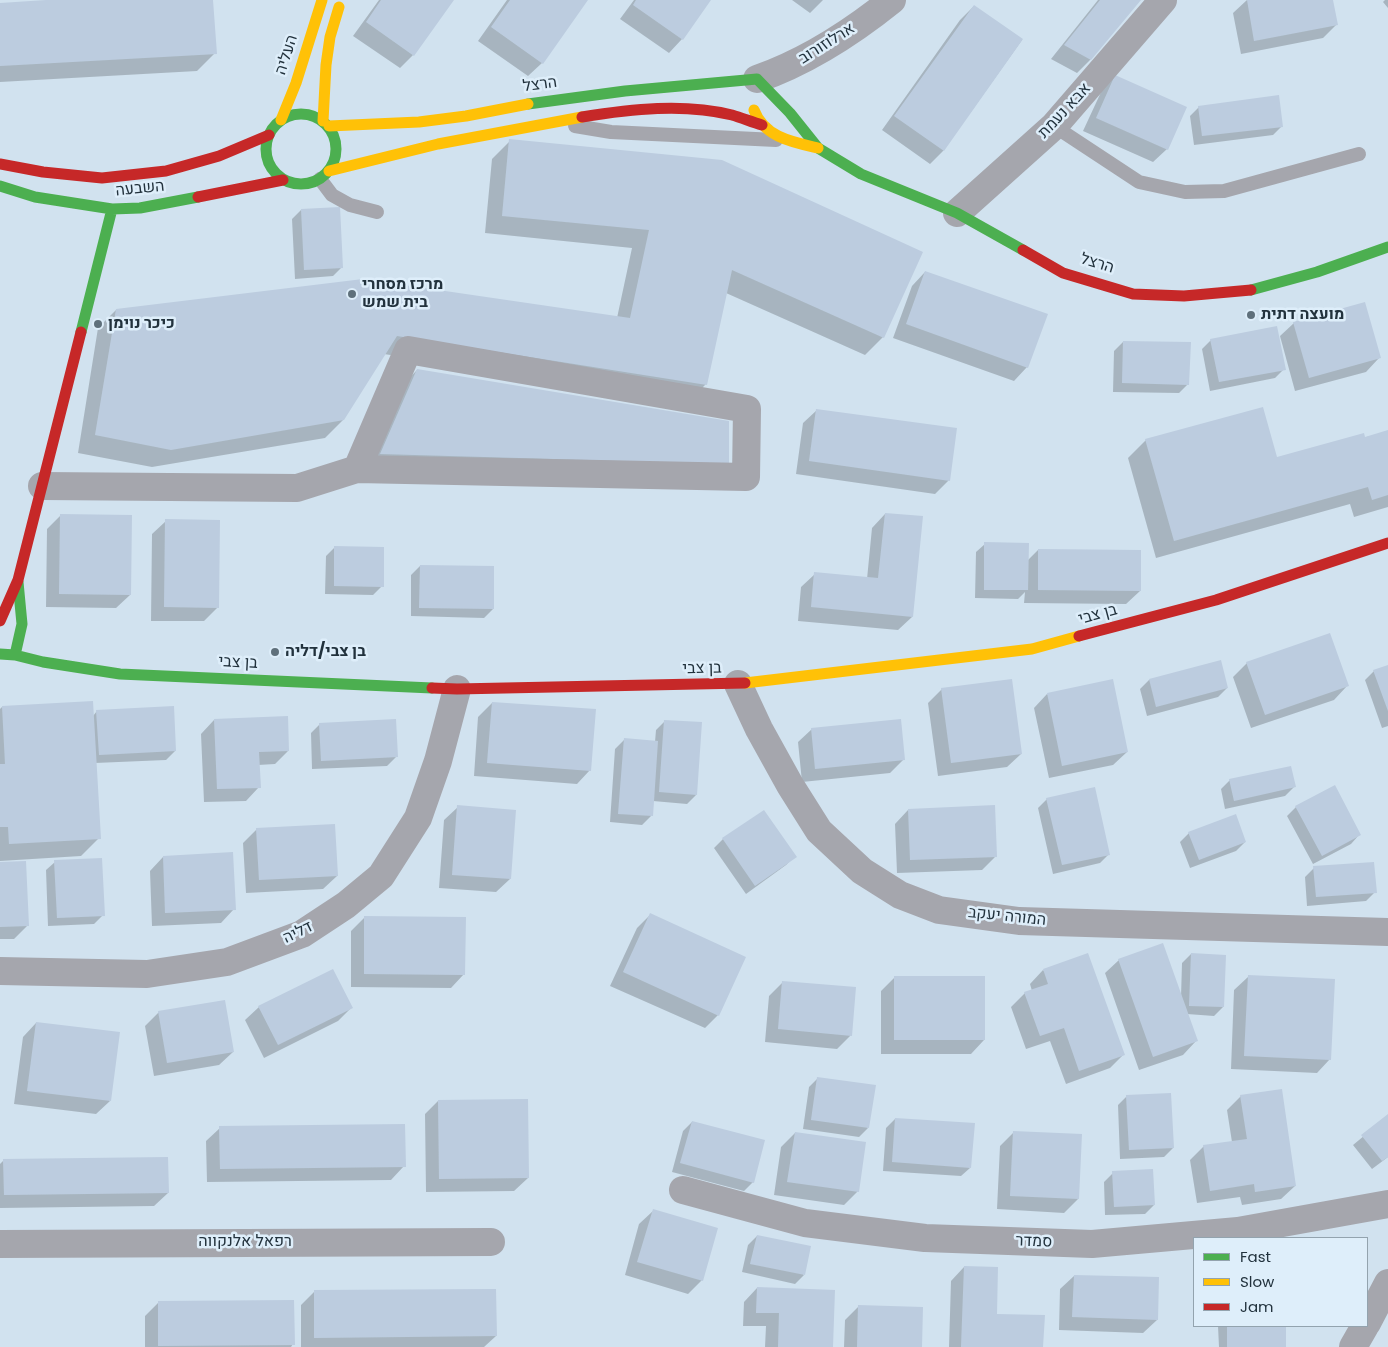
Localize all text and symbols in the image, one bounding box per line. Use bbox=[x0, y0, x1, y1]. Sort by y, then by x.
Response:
street label: ארלוזורוב bbox=[795, 19, 859, 69]
street label: העליה bbox=[272, 32, 302, 78]
street label: הרצל bbox=[522, 73, 558, 97]
street label: אבא נעמת bbox=[1035, 79, 1095, 143]
street label: השבעה bbox=[115, 177, 165, 201]
street label: הרצל bbox=[1078, 250, 1116, 278]
place label: מרכז מסחרי בית שמש bbox=[362, 275, 443, 313]
marker: מרכז מסחרי בית שמש bbox=[346, 288, 358, 300]
place label: מועצה דתית bbox=[1261, 305, 1344, 325]
marker: מועצה דתית bbox=[1245, 309, 1257, 321]
place label: כיכר נוימן bbox=[108, 314, 175, 334]
marker: כיכר נוימן bbox=[92, 318, 104, 330]
street label: בן צבי bbox=[1077, 601, 1119, 629]
place label: בן צבי/דליה bbox=[285, 642, 366, 662]
marker: בן צבי/דליה bbox=[269, 646, 281, 658]
street label: בן צבי bbox=[218, 652, 258, 674]
street label: בן צבי bbox=[682, 659, 722, 679]
street label: המורה יעקב bbox=[967, 903, 1047, 931]
street label: דליה bbox=[280, 918, 316, 948]
street label: רפאל אלנקווה bbox=[198, 1232, 292, 1252]
street label: סמדר bbox=[1015, 1232, 1053, 1252]
legend bbox=[1193, 1237, 1368, 1327]
text: Fast bbox=[1240, 1246, 1271, 1267]
text: Slow bbox=[1240, 1271, 1274, 1292]
text: Jam bbox=[1240, 1296, 1274, 1317]

